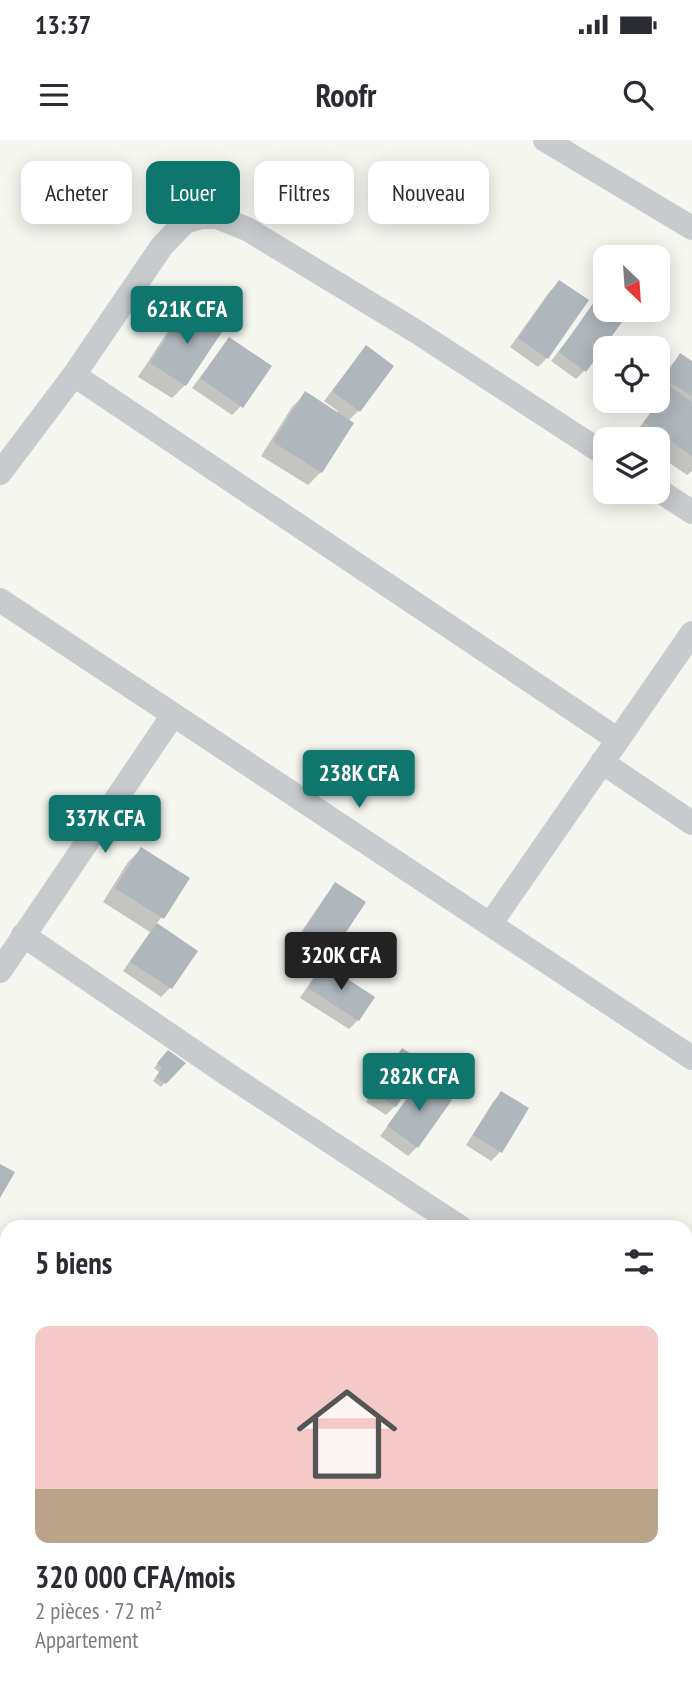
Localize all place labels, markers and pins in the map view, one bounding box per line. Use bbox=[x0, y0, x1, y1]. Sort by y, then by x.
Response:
pin: 621K CFA bbox=[115, 286, 259, 346]
pin: 238K CFA bbox=[287, 750, 431, 810]
pin: 337K CFA bbox=[33, 796, 177, 855]
pin: 320K CFA bbox=[269, 932, 413, 992]
pin: 282K CFA bbox=[347, 1054, 491, 1113]

